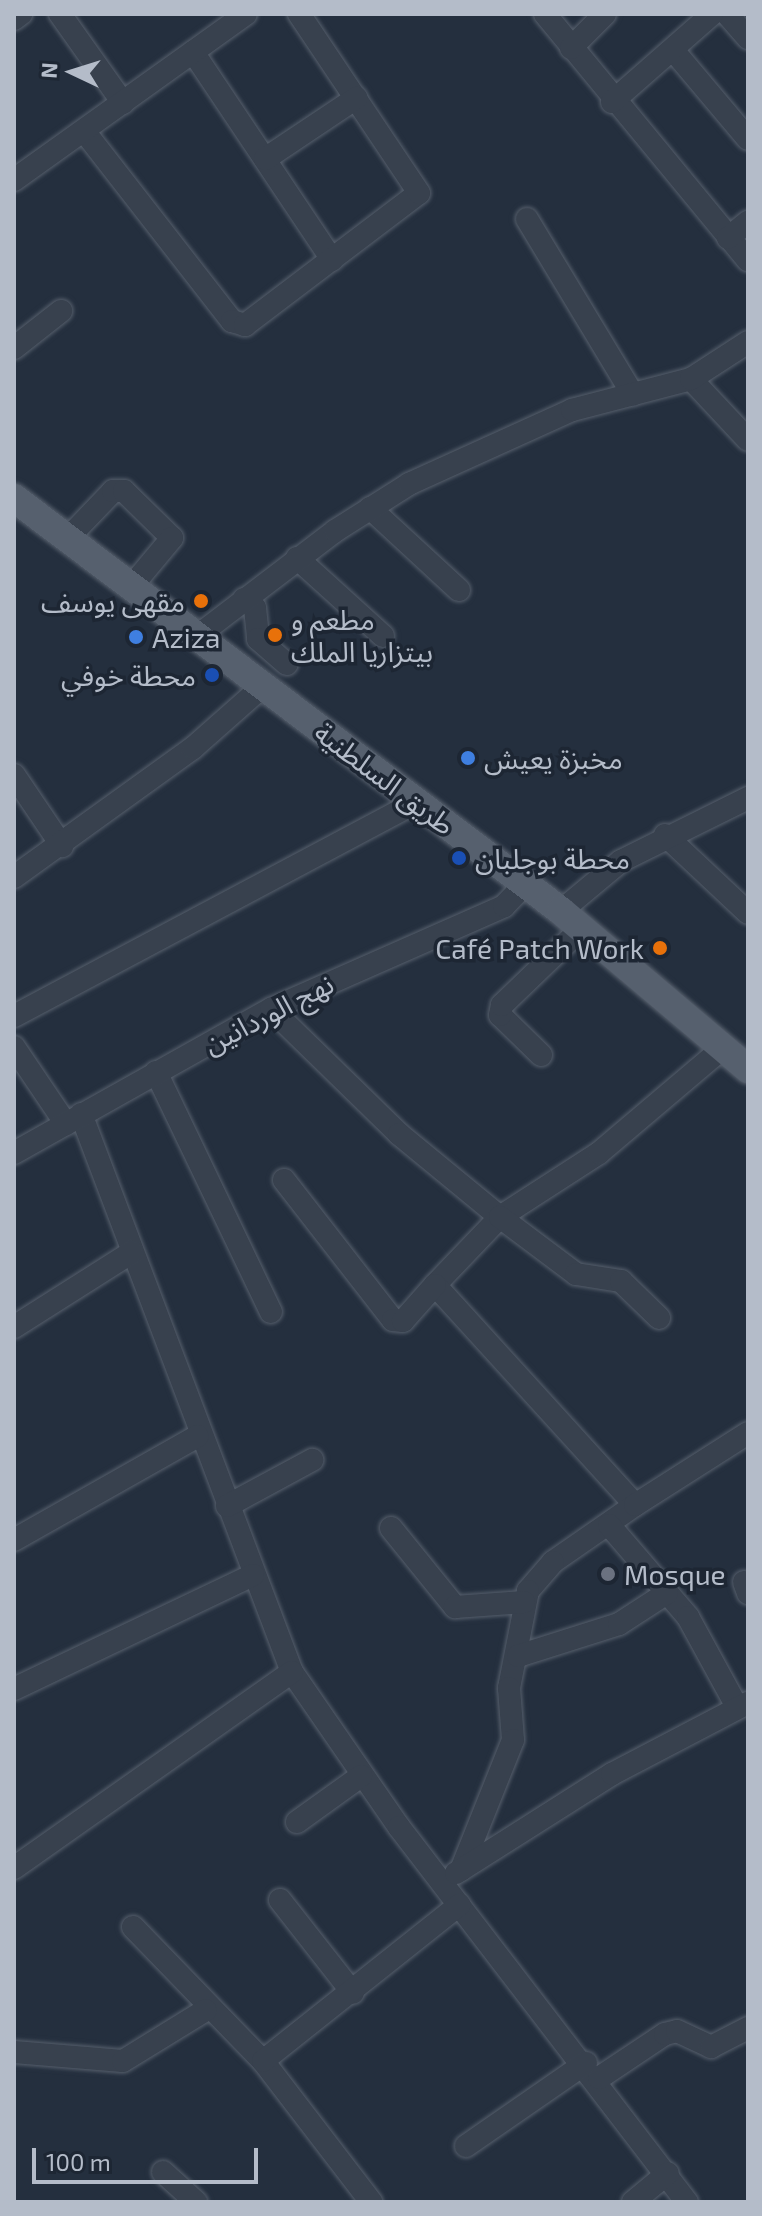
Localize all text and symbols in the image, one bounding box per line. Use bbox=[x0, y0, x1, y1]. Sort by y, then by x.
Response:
north arrow bbox=[32, 32, 112, 112]
text: N bbox=[35, 62, 62, 79]
place label: مقهى يوسف bbox=[41, 584, 185, 618]
marker: مقهى يوسف bbox=[192, 592, 210, 610]
place label: مطعم و بيتزاريا الملك bbox=[291, 602, 433, 668]
place label: Aziza bbox=[152, 620, 220, 654]
marker: مطعم و بيتزاريا الملك bbox=[266, 626, 284, 644]
marker: Aziza bbox=[127, 628, 145, 646]
place label: محطة خوفي bbox=[61, 658, 196, 692]
marker: محطة خوفي bbox=[203, 666, 221, 684]
street label: طريق السلطنية bbox=[309, 715, 461, 841]
place label: مخبزة يعيش bbox=[484, 741, 623, 775]
marker: مخبزة يعيش bbox=[459, 749, 477, 767]
place label: محطة بوجلبان bbox=[475, 841, 630, 875]
marker: محطة بوجلبان bbox=[450, 849, 468, 867]
place label: Café Patch Work bbox=[435, 931, 644, 965]
marker: Café Patch Work bbox=[651, 939, 669, 957]
street label: نهج الوردانين bbox=[197, 966, 339, 1060]
place label: Mosque bbox=[624, 1557, 726, 1591]
marker: Mosque bbox=[599, 1565, 617, 1583]
scale bar bbox=[36, 2132, 262, 2182]
text: 100 m bbox=[46, 2147, 111, 2176]

